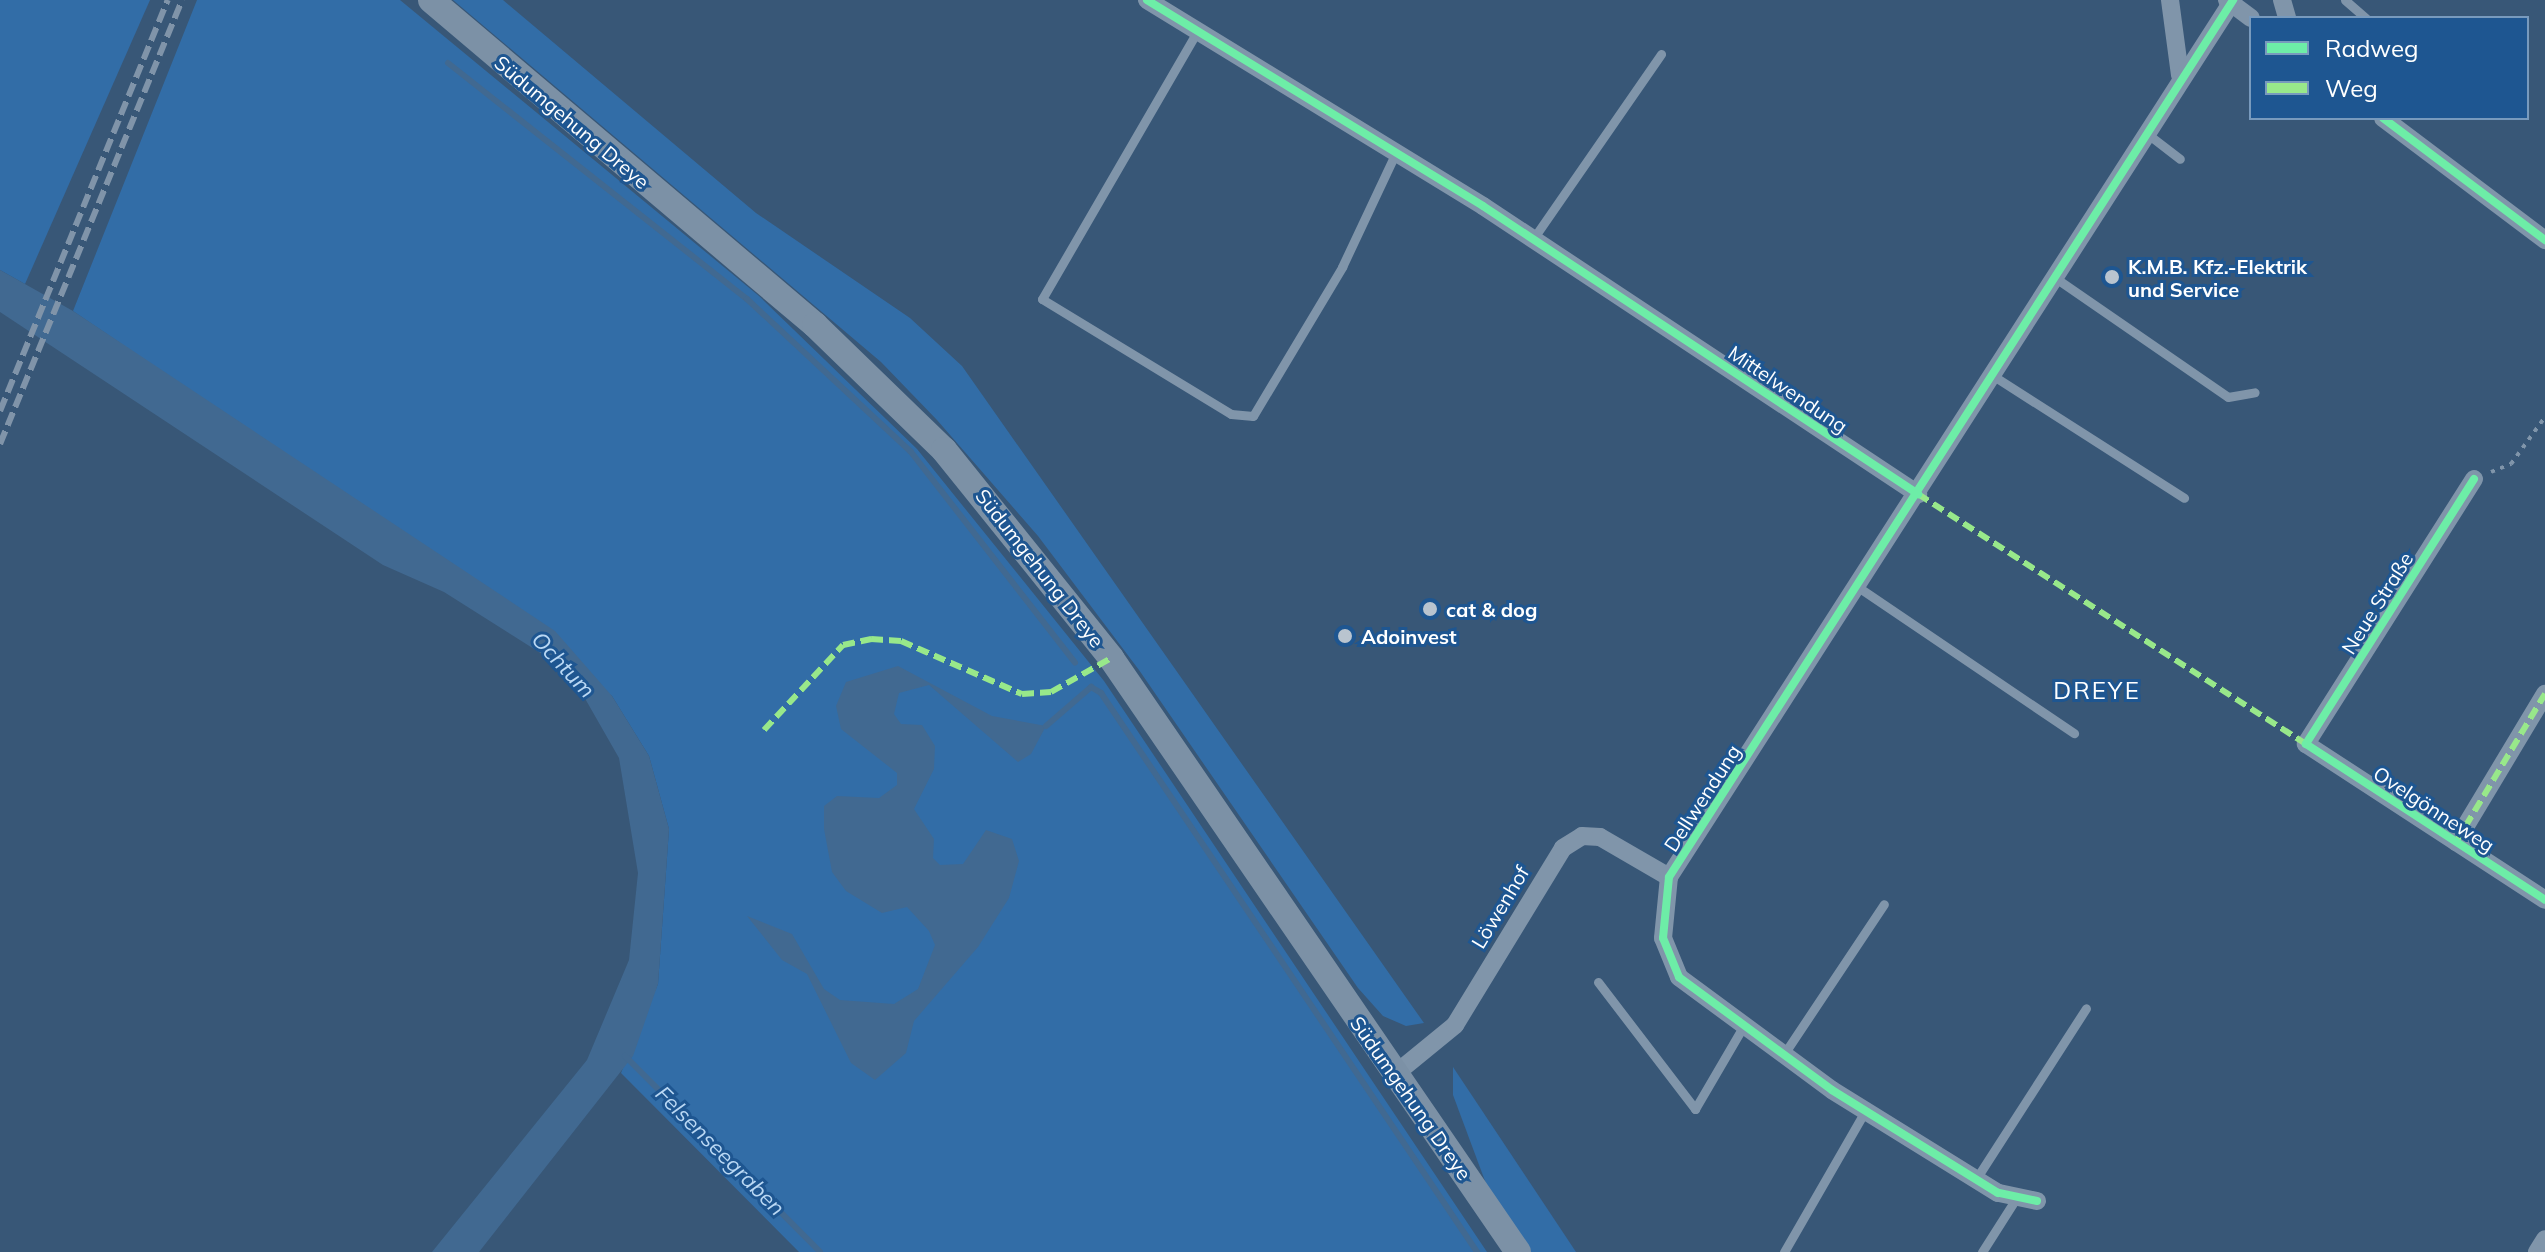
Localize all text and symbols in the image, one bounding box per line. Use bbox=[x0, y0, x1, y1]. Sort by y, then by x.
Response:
legend bbox=[2249, 16, 2529, 120]
text: Radweg bbox=[2325, 33, 2419, 63]
street label: Südumgehung Dreye bbox=[490, 50, 654, 194]
text: Weg bbox=[2325, 73, 2378, 103]
place label: K.M.B. Kfz.-Elektrik und Service bbox=[2128, 254, 2307, 301]
marker: K.M.B. Kfz.-Elektrik und Service bbox=[2103, 268, 2121, 286]
street label: Mittelwendung bbox=[1724, 340, 1852, 438]
street label: Südumgehung Dreye bbox=[971, 484, 1109, 652]
street label: Neue Straße bbox=[2336, 548, 2418, 658]
place label: cat & dog bbox=[1446, 597, 1537, 621]
marker: cat & dog bbox=[1421, 600, 1439, 618]
place label: Adoinvest bbox=[1361, 624, 1456, 648]
water label: Ochtum bbox=[526, 627, 600, 703]
marker: Adoinvest bbox=[1336, 627, 1354, 645]
district label: DREYE bbox=[2053, 677, 2141, 705]
street label: Dellwendung bbox=[1659, 740, 1745, 856]
street label: Ovelgönneweg bbox=[2369, 761, 2499, 857]
street label: Löwenhof bbox=[1466, 862, 1534, 952]
street label: Südumgehung Dreye bbox=[1345, 1011, 1477, 1185]
water label: Felsenseegraben bbox=[650, 1081, 790, 1221]

